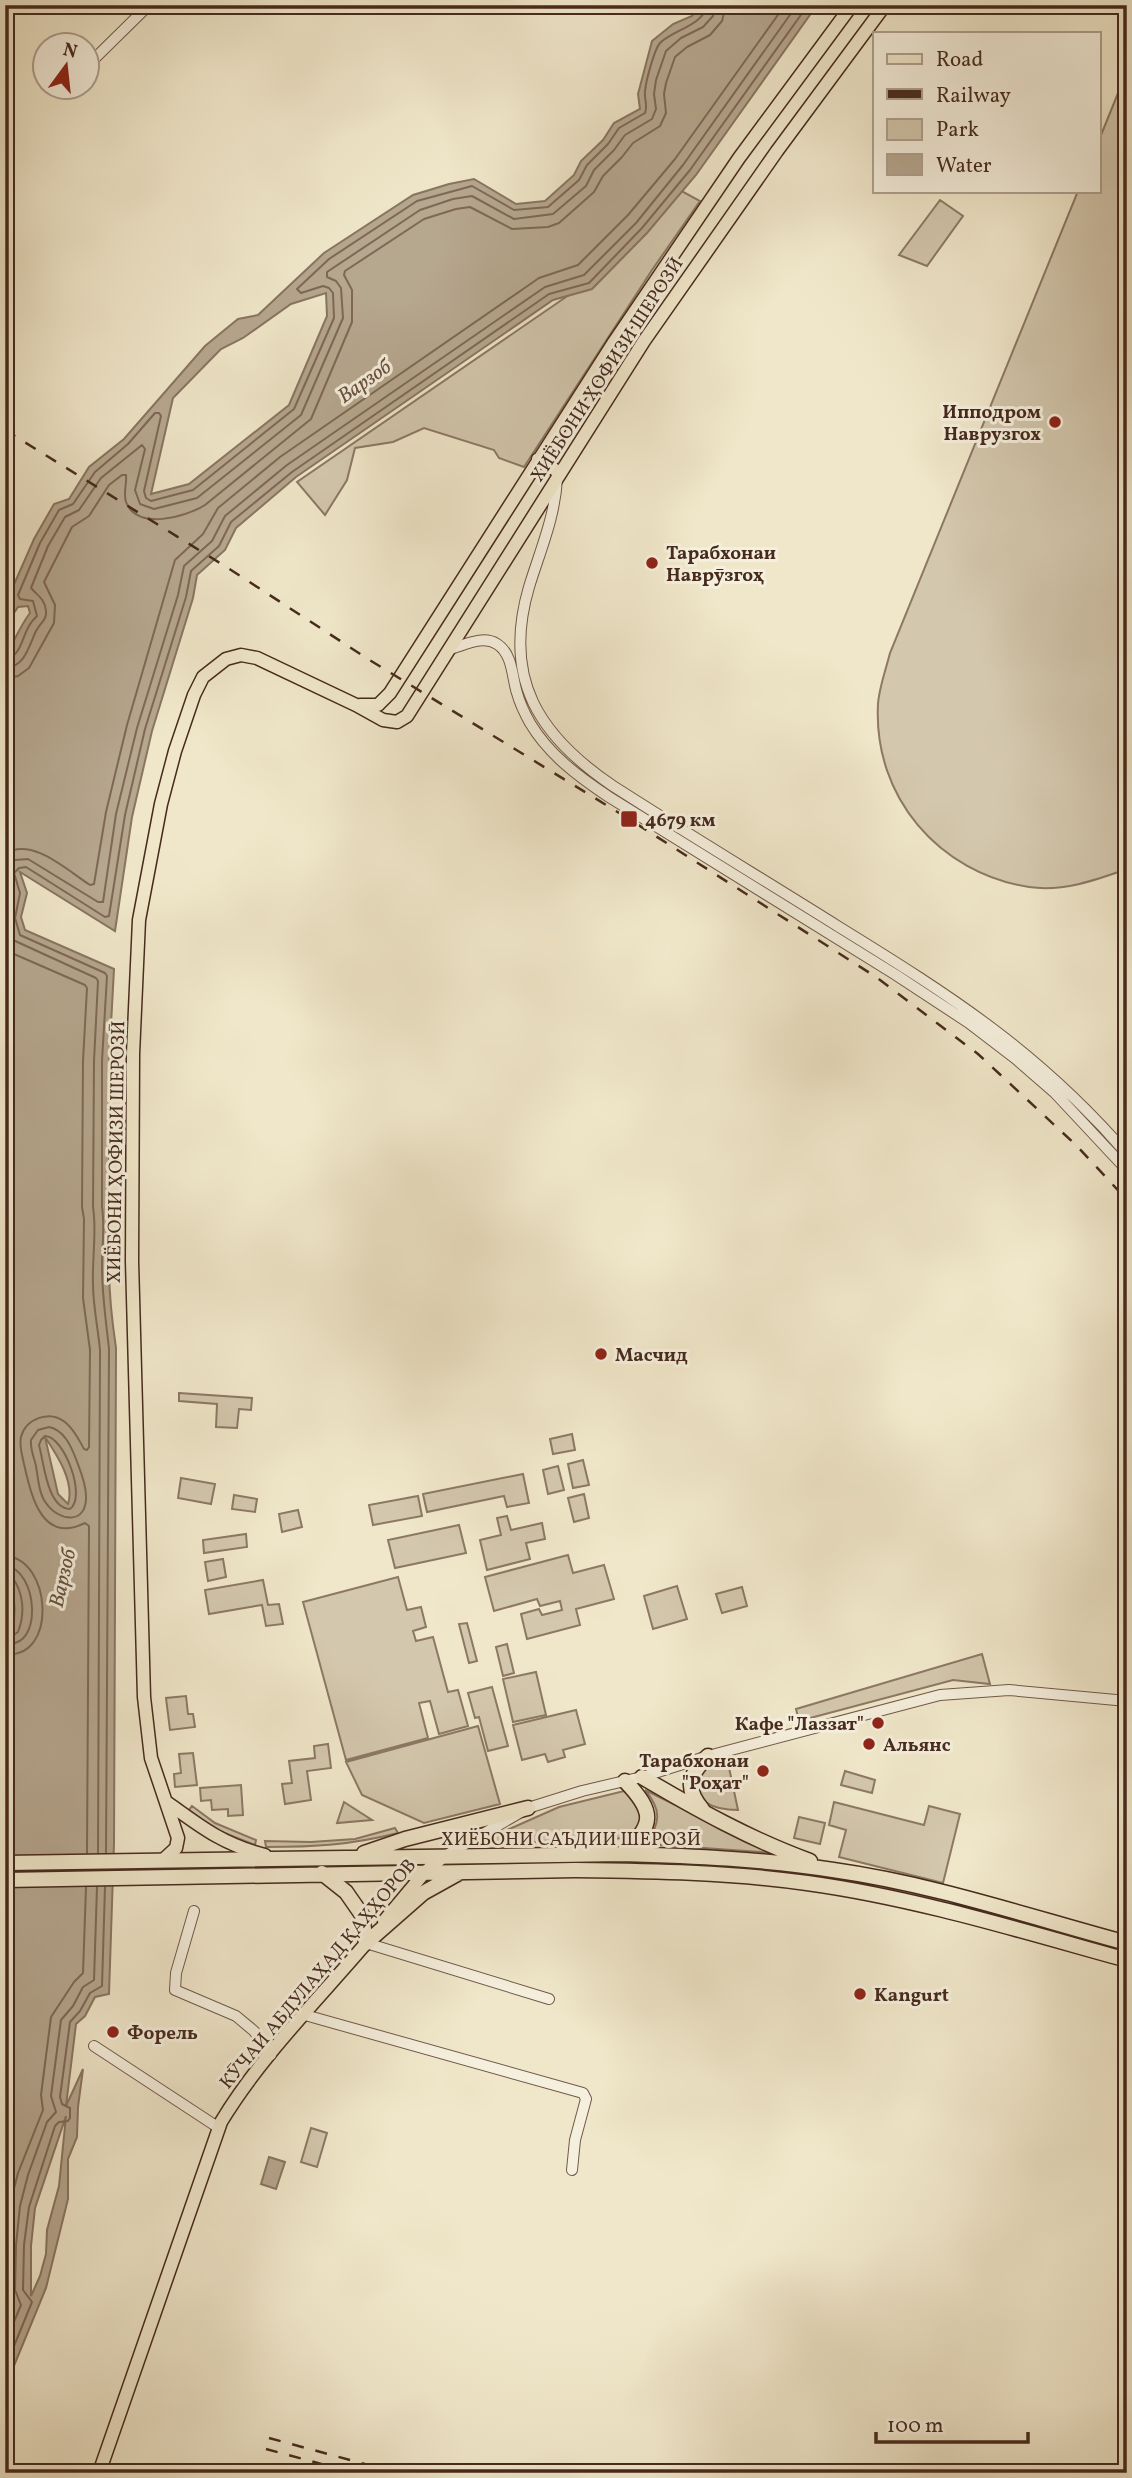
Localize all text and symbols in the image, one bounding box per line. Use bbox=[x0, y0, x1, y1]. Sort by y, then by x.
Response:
north arrow bbox=[32, 32, 102, 102]
legend bbox=[873, 32, 1100, 192]
text: N bbox=[60, 37, 80, 66]
text: Road bbox=[936, 46, 983, 75]
text: Railway bbox=[936, 82, 1012, 111]
text: Park bbox=[936, 116, 979, 145]
text: Water bbox=[936, 152, 992, 181]
street label: ХИЁБОНИ ҲОФИЗИ ШЕРОЗӢ bbox=[525, 253, 690, 487]
water label: Варзоб bbox=[332, 352, 399, 411]
place label: Ипподром Наврузгох bbox=[942, 400, 1041, 448]
marker: Ипподром Наврузгох bbox=[1047, 414, 1063, 430]
place label: Тарабхонаи Наврӯзгоҳ bbox=[666, 541, 776, 589]
marker: Тарабхонаи Наврӯзгоҳ bbox=[644, 555, 660, 571]
place label: 4679 км bbox=[645, 808, 715, 834]
marker: 4679 км bbox=[619, 809, 639, 829]
street label: ХИЁБОНИ ҲОФИЗИ ШЕРОЗӢ bbox=[102, 1020, 132, 1284]
place label: Масчид bbox=[615, 1343, 688, 1369]
marker: Масчид bbox=[593, 1346, 609, 1362]
water label: Варзоб bbox=[43, 1545, 85, 1611]
place label: Кафе "Лаззат" bbox=[735, 1712, 864, 1738]
marker: Кафе "Лаззат" bbox=[870, 1715, 886, 1731]
place label: Альянс bbox=[883, 1733, 951, 1759]
marker: Альянс bbox=[861, 1736, 877, 1752]
place label: Тарабхонаи "Роҳат" bbox=[639, 1749, 749, 1797]
marker: Тарабхонаи "Роҳат" bbox=[755, 1763, 771, 1779]
street label: ХИЁБОНИ САЪДИИ ШЕРОЗӢ bbox=[441, 1827, 701, 1853]
street label: КӮЧАИ АБДУЛАҲАД ҚАҲҲОРОВ bbox=[214, 1854, 423, 2095]
place label: Kangurt bbox=[874, 1983, 949, 2009]
marker: Kangurt bbox=[852, 1986, 868, 2002]
place label: Форель bbox=[127, 2021, 198, 2047]
marker: Форель bbox=[105, 2024, 121, 2040]
scale bar bbox=[876, 2401, 1029, 2445]
text: 100 m bbox=[887, 2412, 944, 2441]

